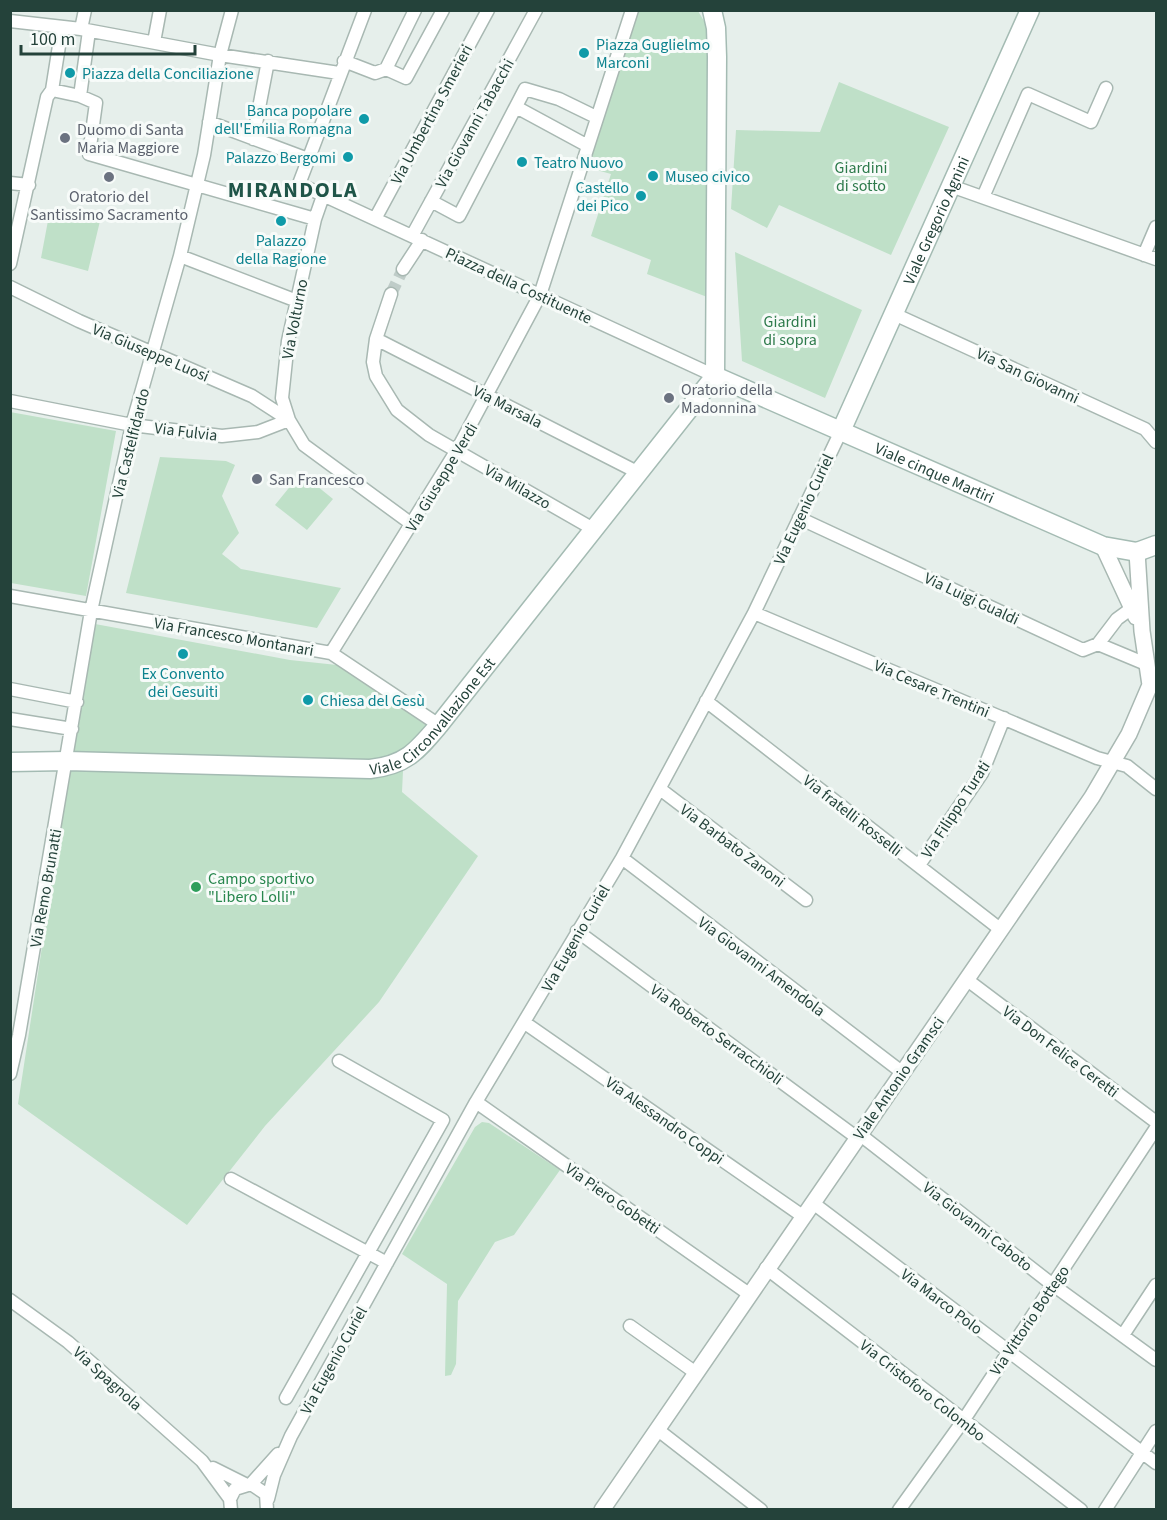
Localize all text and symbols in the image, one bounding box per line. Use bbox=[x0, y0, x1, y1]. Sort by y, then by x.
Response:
scale bar bbox=[21, 18, 195, 56]
text: 100 m bbox=[30, 27, 75, 52]
place label: Piazza Guglielmo Marconi bbox=[596, 34, 710, 74]
street label: Via Umbertina Smerieri bbox=[386, 41, 478, 188]
marker: Piazza Guglielmo Marconi bbox=[577, 46, 591, 60]
street label: Via Giovanni Tabacchi bbox=[430, 55, 520, 192]
place label: Piazza della Conciliazione bbox=[82, 63, 254, 85]
marker: Piazza della Conciliazione bbox=[63, 66, 77, 80]
place label: Banca popolare dell'Emilia Romagna bbox=[214, 100, 352, 140]
marker: Banca popolare dell'Emilia Romagna bbox=[357, 112, 371, 126]
place label: Duomo di Santa Maria Maggiore bbox=[77, 119, 184, 159]
marker: Duomo di Santa Maria Maggiore bbox=[58, 131, 72, 145]
place label: Palazzo Bergomi bbox=[226, 147, 336, 169]
marker: Palazzo Bergomi bbox=[341, 150, 355, 164]
place label: Teatro Nuovo bbox=[534, 152, 624, 174]
street label: Viale Gregorio Agnini bbox=[898, 153, 975, 288]
marker: Teatro Nuovo bbox=[515, 155, 529, 169]
park label: Giardini di sotto bbox=[835, 157, 887, 197]
place label: Museo civico bbox=[665, 166, 750, 188]
marker: Museo civico bbox=[646, 169, 660, 183]
marker: Oratorio del Santissimo Sacramento bbox=[102, 170, 116, 184]
district label: MIRANDOLA bbox=[228, 174, 358, 206]
place label: Castello dei Pico bbox=[575, 177, 629, 217]
place label: Oratorio del Santissimo Sacramento bbox=[30, 186, 188, 226]
marker: Castello dei Pico bbox=[634, 189, 648, 203]
marker: Palazzo della Ragione bbox=[274, 214, 288, 228]
place label: Palazzo della Ragione bbox=[236, 230, 326, 270]
street label: Piazza della Costituente bbox=[442, 242, 595, 330]
street label: Via Volturno bbox=[276, 277, 314, 361]
park label: Giardini di sopra bbox=[763, 311, 817, 351]
street label: Via Giuseppe Luosi bbox=[89, 318, 212, 387]
street label: Via San Giovanni bbox=[973, 342, 1083, 409]
place label: Oratorio della Madonnina bbox=[681, 379, 773, 419]
street label: Via Marsala bbox=[469, 380, 546, 434]
street label: Via Castelfidardo bbox=[107, 386, 155, 501]
marker: Oratorio della Madonnina bbox=[662, 391, 676, 405]
street label: Via Fulvia bbox=[153, 417, 219, 447]
street label: Via Giuseppe Verdi bbox=[401, 419, 483, 536]
street label: Viale cinque Martiri bbox=[871, 437, 998, 509]
street label: Via Eugenio Curiel bbox=[769, 450, 839, 568]
street label: Via Milazzo bbox=[480, 459, 555, 515]
place label: San Francesco bbox=[269, 469, 364, 491]
marker: San Francesco bbox=[250, 472, 264, 486]
street label: Via Luigi Gualdi bbox=[921, 567, 1023, 631]
street label: Via Francesco Montanari bbox=[152, 612, 315, 662]
marker: Ex Convento dei Gesuiti bbox=[176, 647, 190, 661]
street label: Viale Circonvallazione Est bbox=[368, 653, 501, 781]
street label: Via Cesare Trentini bbox=[870, 655, 993, 723]
place label: Ex Convento dei Gesuiti bbox=[142, 663, 224, 703]
place label: Chiesa del Gesù bbox=[320, 690, 425, 712]
marker: Chiesa del Gesù bbox=[301, 693, 315, 707]
street label: Via Filippo Turati bbox=[916, 757, 996, 862]
street label: Via fratelli Rosselli bbox=[798, 770, 907, 862]
street label: Via Barbato Zanoni bbox=[675, 799, 790, 893]
street label: Via Remo Brunatti bbox=[25, 827, 67, 949]
place label: Campo sportivo "Libero Lolli" bbox=[208, 868, 314, 908]
marker: Campo sportivo "Libero Lolli" bbox=[189, 880, 203, 894]
street label: Via Eugenio Curiel bbox=[536, 881, 615, 996]
street label: Via Giovanni Amendola bbox=[693, 912, 830, 1022]
street label: Via Roberto Serracchioli bbox=[646, 979, 787, 1091]
street label: Via Don Felice Ceretti bbox=[998, 1001, 1123, 1103]
street label: Viale Antonio Gramsci bbox=[848, 1013, 950, 1145]
street label: Via Alessandro Coppi bbox=[601, 1072, 728, 1170]
street label: Via Piero Gobetti bbox=[561, 1158, 664, 1240]
street label: Via Giovanni Caboto bbox=[918, 1177, 1037, 1277]
street label: Via Vittorio Bottego bbox=[985, 1261, 1075, 1380]
street label: Via Marco Polo bbox=[896, 1264, 987, 1340]
street label: Via Eugenio Curiel bbox=[295, 1303, 373, 1418]
street label: Via Cristoforo Colombo bbox=[855, 1335, 990, 1447]
street label: Via Spagnola bbox=[68, 1342, 147, 1416]

